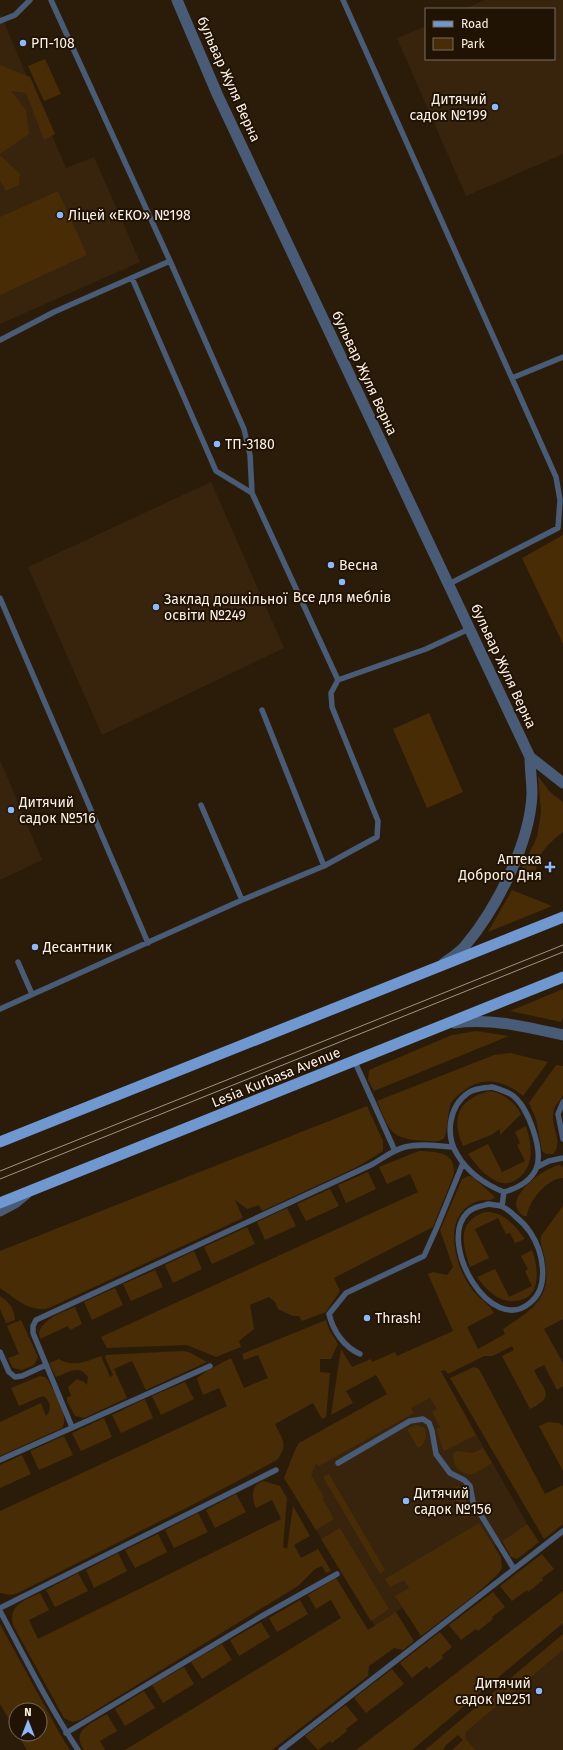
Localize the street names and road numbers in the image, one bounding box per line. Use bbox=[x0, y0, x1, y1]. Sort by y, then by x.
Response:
street label: бульвар Жуля Верна bbox=[193, 14, 264, 145]
street label: бульвар Жуля Верна bbox=[328, 308, 401, 438]
street label: бульвар Жуля Верна bbox=[467, 601, 540, 731]
street label: Lesia Kurbasa Avenue bbox=[209, 1044, 343, 1111]

